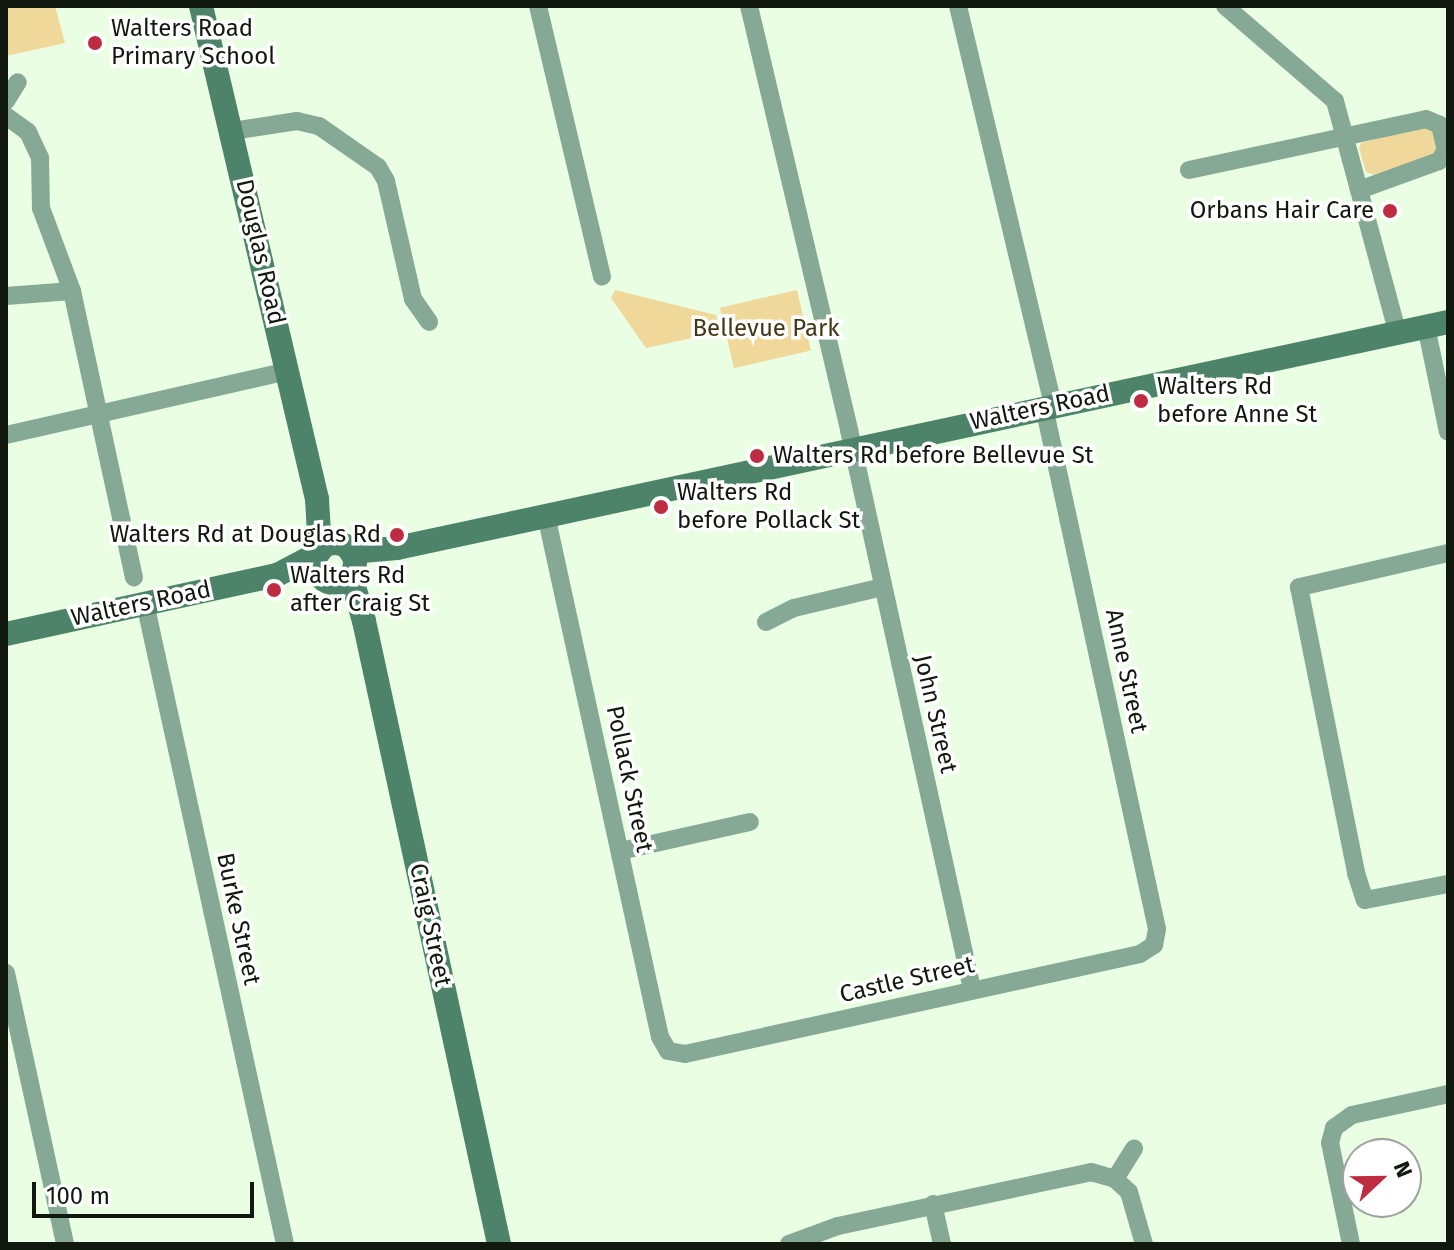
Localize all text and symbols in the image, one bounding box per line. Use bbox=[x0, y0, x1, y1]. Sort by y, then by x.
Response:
place label: Walters Road Primary School bbox=[111, 15, 275, 71]
marker: Walters Road Primary School bbox=[86, 34, 104, 52]
street label: Douglas Road bbox=[229, 176, 291, 328]
place label: Orbans Hair Care bbox=[1190, 197, 1374, 225]
marker: Orbans Hair Care bbox=[1381, 202, 1399, 220]
park label: Bellevue Park bbox=[692, 315, 840, 343]
place label: Walters Rd before Anne St bbox=[1157, 373, 1317, 429]
street label: Walters Road bbox=[967, 379, 1113, 437]
marker: Walters Rd before Anne St bbox=[1132, 392, 1150, 410]
place label: Walters Rd before Bellevue St bbox=[773, 442, 1093, 470]
marker: Walters Rd before Bellevue St bbox=[748, 447, 766, 465]
place label: Walters Rd before Pollack St bbox=[677, 479, 860, 535]
marker: Walters Rd before Pollack St bbox=[652, 498, 670, 516]
place label: Walters Rd at Douglas Rd bbox=[110, 521, 381, 549]
marker: Walters Rd at Douglas Rd bbox=[388, 526, 406, 544]
place label: Walters Rd after Craig St bbox=[290, 562, 430, 618]
street label: Walters Road bbox=[68, 575, 214, 633]
marker: Walters Rd after Craig St bbox=[265, 581, 283, 599]
street label: Anne Street bbox=[1099, 606, 1153, 736]
street label: John Street bbox=[907, 652, 963, 776]
street label: Pollack Street bbox=[599, 703, 659, 855]
street label: Burke Street bbox=[210, 850, 266, 988]
street label: Craig Street bbox=[403, 861, 457, 989]
street label: Castle Street bbox=[837, 951, 977, 1009]
north arrow bbox=[1342, 1138, 1422, 1218]
text: N bbox=[1388, 1158, 1418, 1181]
scale bar bbox=[36, 1166, 258, 1216]
text: 100 m bbox=[46, 1182, 110, 1210]

